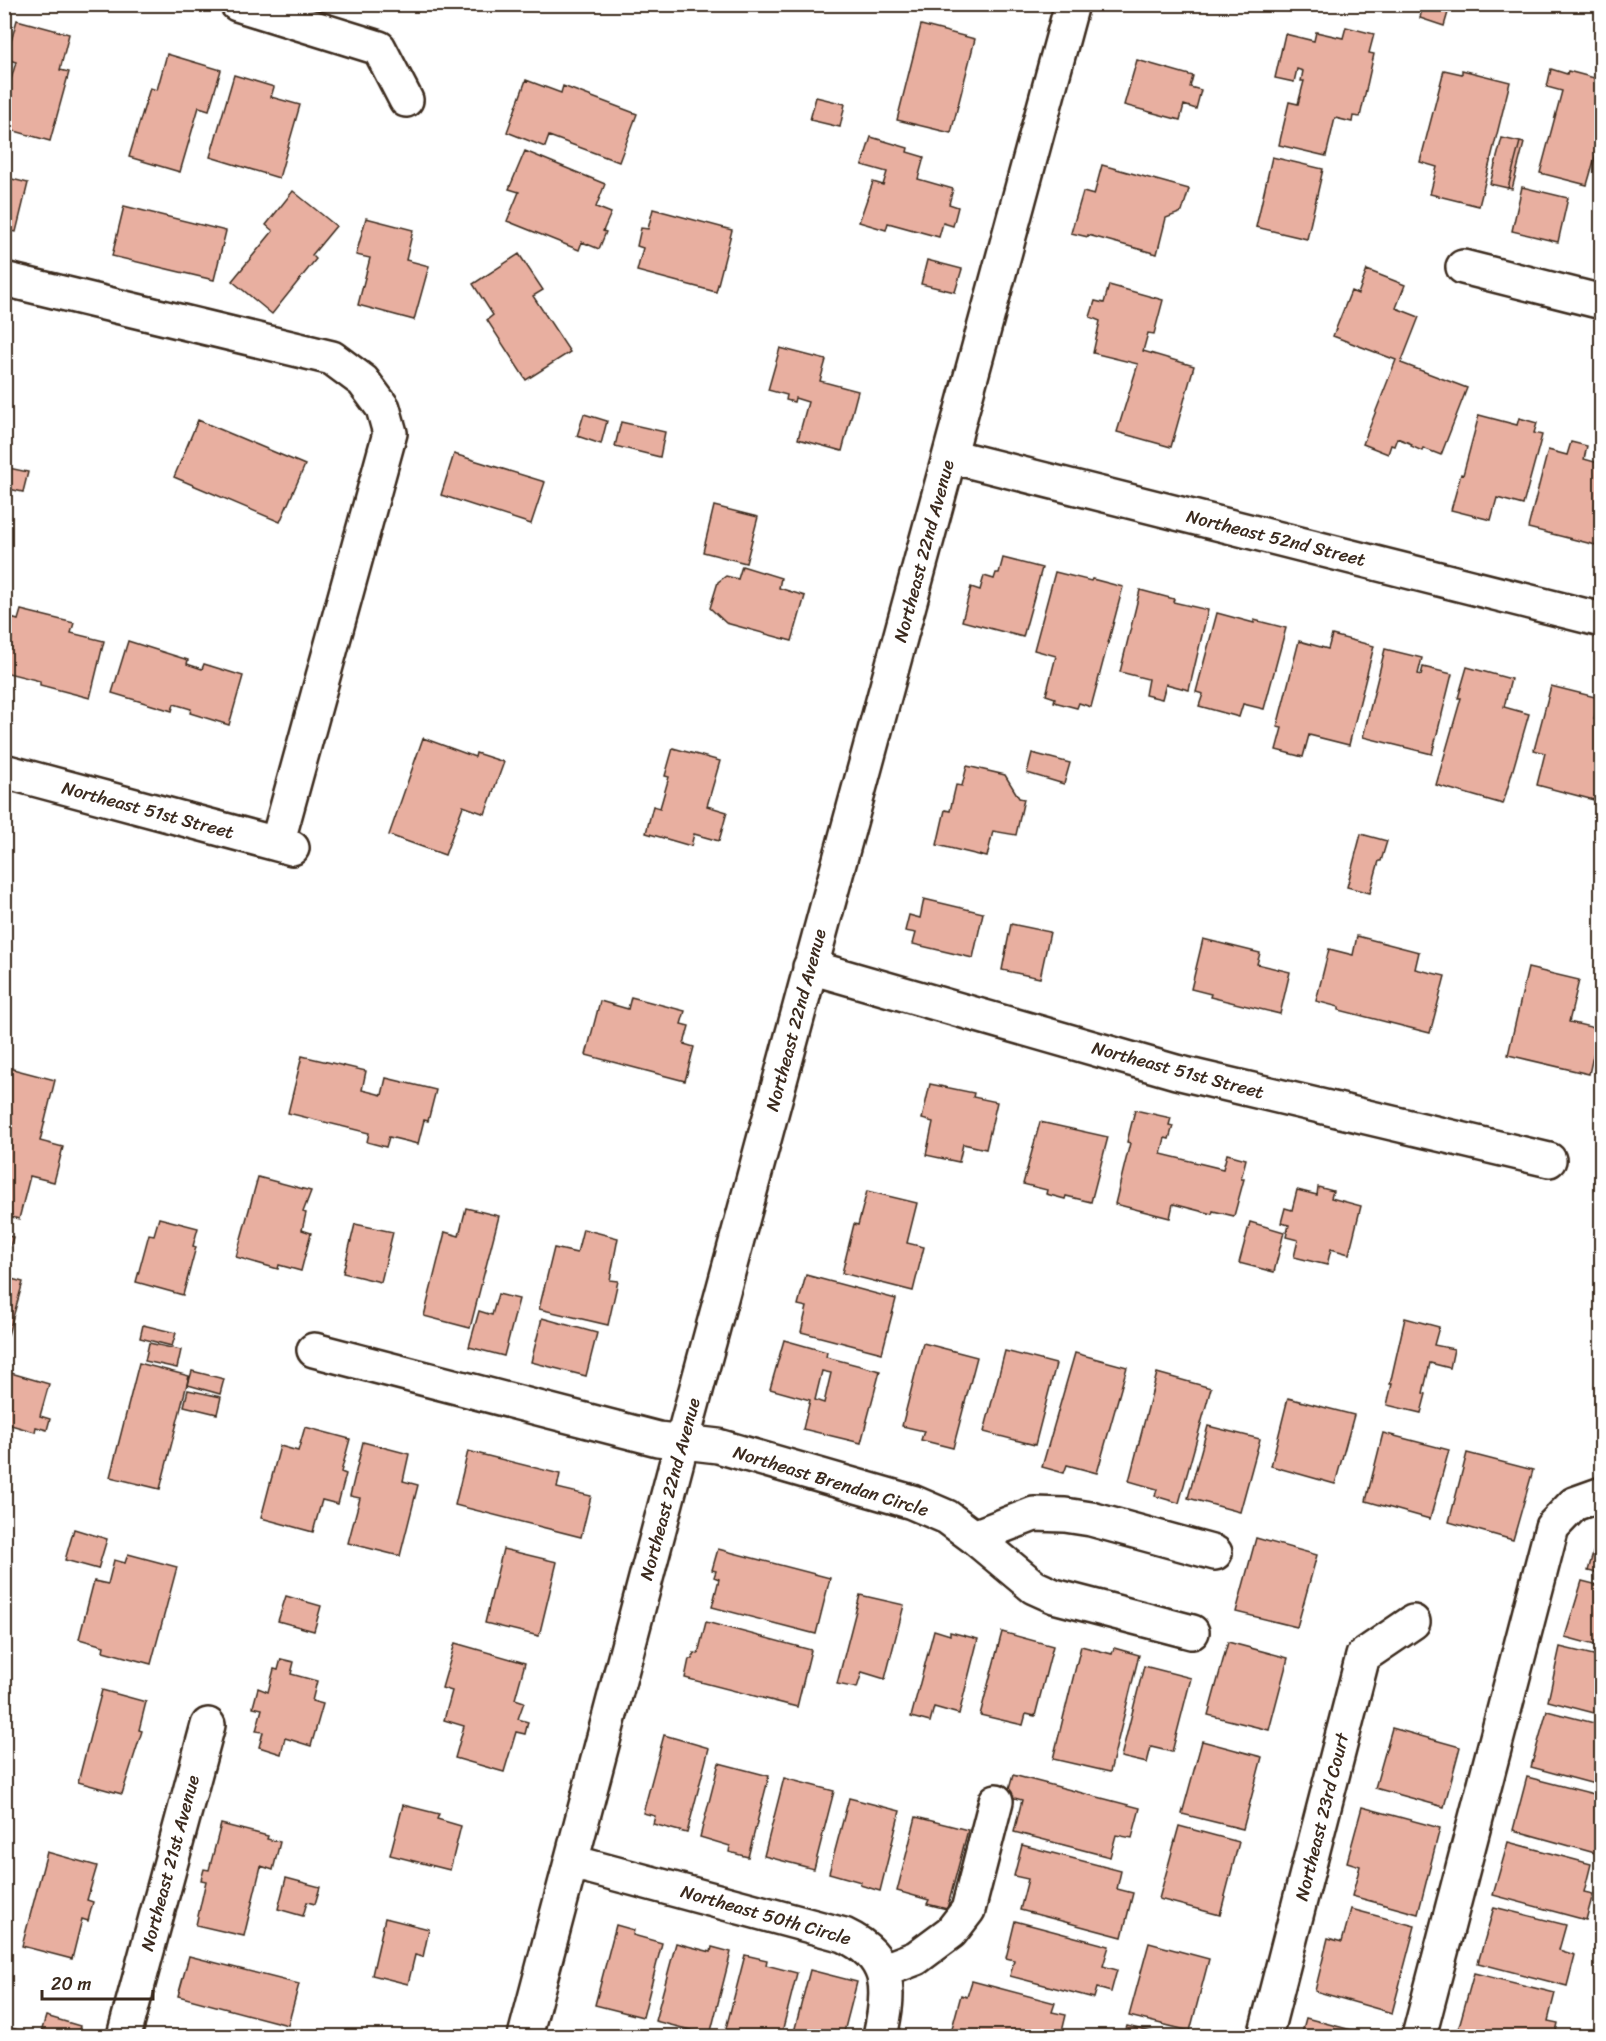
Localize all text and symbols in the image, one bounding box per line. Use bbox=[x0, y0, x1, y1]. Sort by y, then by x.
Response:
street label: Northeast 22nd Avenue bbox=[884, 456, 964, 646]
street label: Northeast 52nd Street bbox=[1183, 500, 1369, 576]
street label: Northeast 51st Street bbox=[58, 772, 238, 848]
street label: Northeast 22nd Avenue bbox=[756, 925, 836, 1115]
street label: Northeast 51st Street bbox=[1088, 1032, 1268, 1108]
street label: Northeast 22nd Avenue bbox=[630, 1394, 710, 1584]
street label: Northeast Brendan Circle bbox=[729, 1436, 933, 1526]
street label: Northeast 23rd Court bbox=[1286, 1729, 1358, 1904]
street label: Northeast 21st Avenue bbox=[131, 1771, 209, 1955]
street label: Northeast 50th Circle bbox=[677, 1875, 855, 1955]
scale bar bbox=[42, 1963, 153, 2001]
text: 20 m bbox=[51, 1968, 91, 2000]

